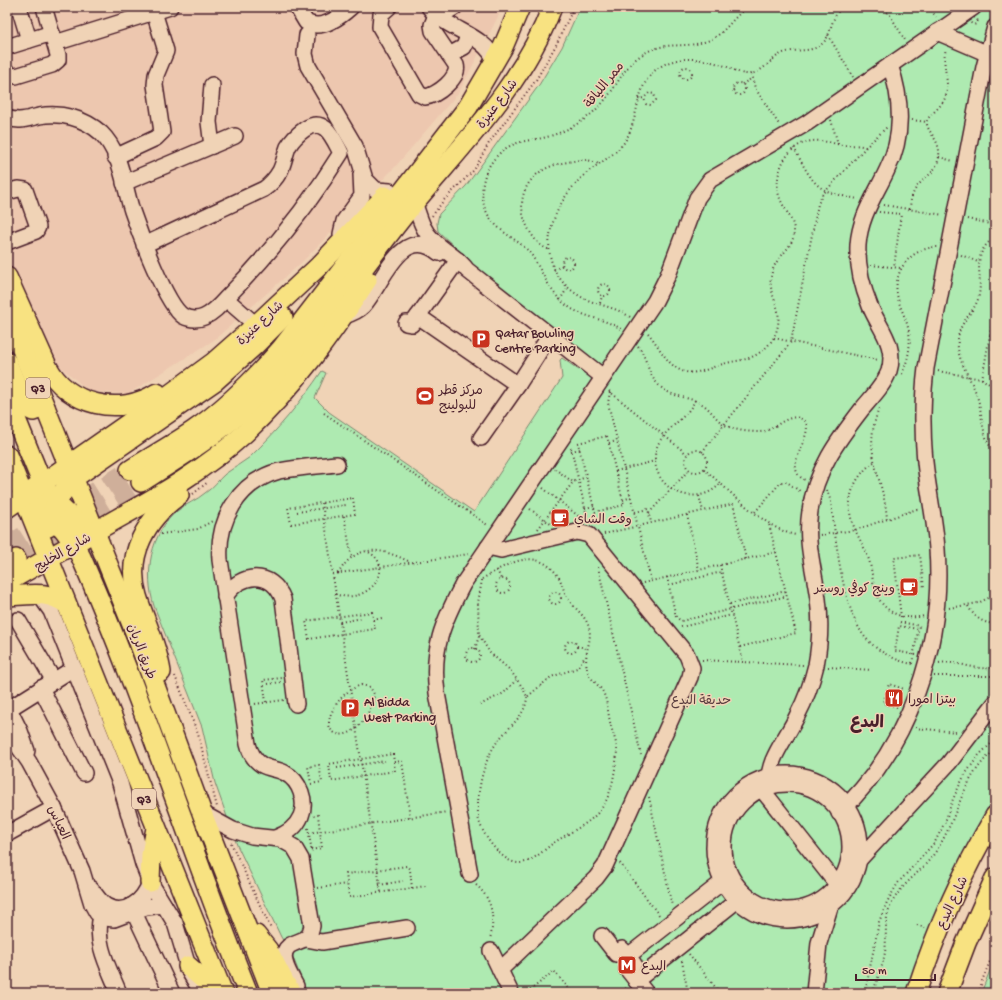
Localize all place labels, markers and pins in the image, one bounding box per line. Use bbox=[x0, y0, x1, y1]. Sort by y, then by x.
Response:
place label: Qatar Bowling Centre Parking bbox=[495, 327, 576, 357]
parking icon: Qatar Bowling Centre Parking bbox=[470, 328, 492, 350]
place label: مركز قطر للبولينج bbox=[438, 384, 483, 414]
sports icon: مركز قطر للبولينج bbox=[414, 385, 436, 407]
cafe icon: وقت الشاي bbox=[549, 507, 571, 529]
place label: وقت الشاي bbox=[574, 513, 632, 528]
cafe icon: وينج كوفي روستر bbox=[898, 576, 920, 598]
place label: وينج كوفي روستر bbox=[813, 579, 895, 597]
restaurant icon: بيتزا امورا bbox=[883, 687, 905, 709]
place label: بيتزا امورا bbox=[908, 693, 956, 708]
place label: Al Bidda West Parking bbox=[364, 696, 436, 726]
parking icon: Al Bidda West Parking bbox=[339, 697, 361, 719]
metro station icon: البدع bbox=[616, 954, 638, 976]
place label: البدع bbox=[641, 960, 666, 975]

